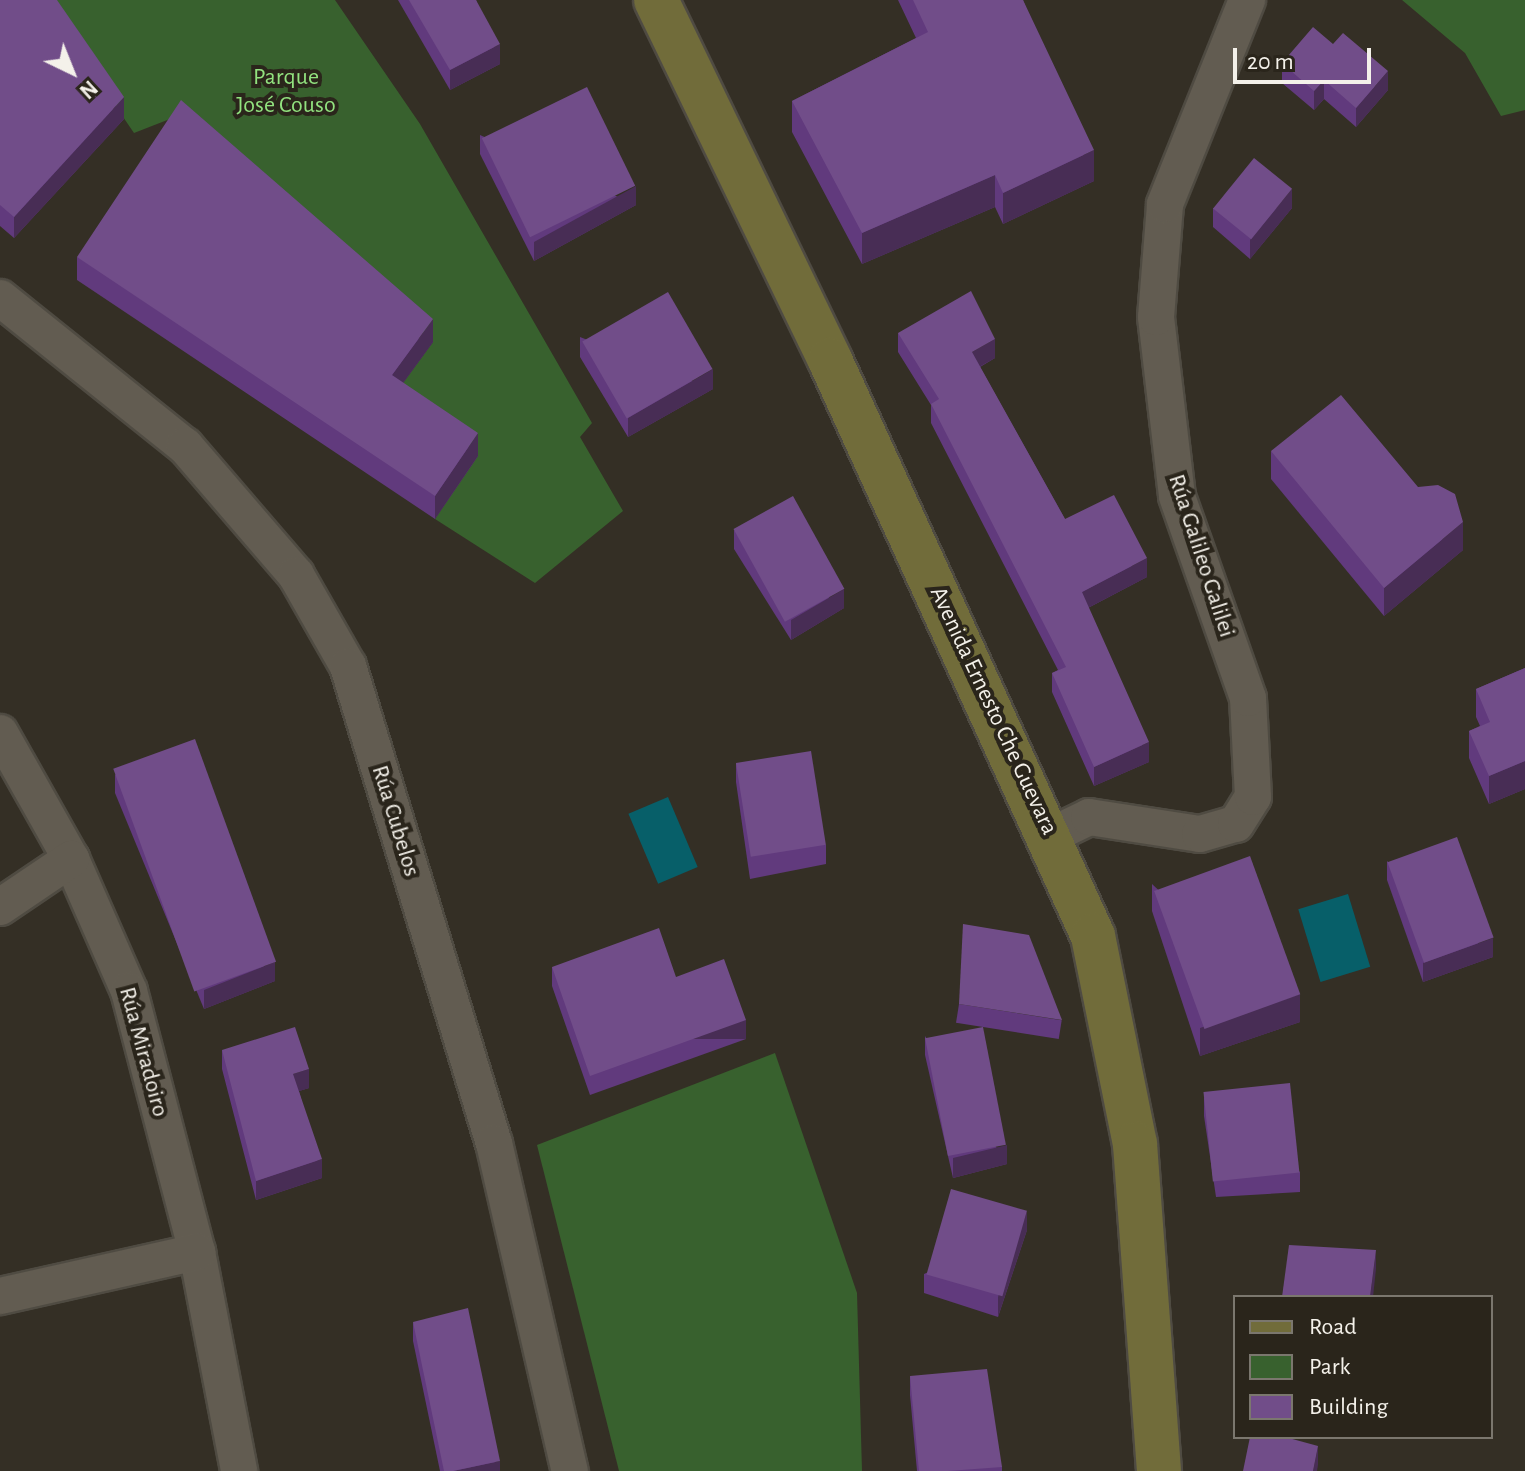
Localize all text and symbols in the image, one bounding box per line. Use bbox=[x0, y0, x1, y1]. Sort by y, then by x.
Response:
north arrow bbox=[32, 32, 112, 112]
scale bar bbox=[1237, 32, 1375, 82]
text: 20 m bbox=[1247, 50, 1294, 74]
park label: Parque José Couso bbox=[236, 64, 336, 120]
text: N bbox=[75, 76, 101, 103]
street label: Rúa Galileo Galilei bbox=[1161, 471, 1241, 641]
street label: Avenida Ernesto Che Guevara bbox=[923, 582, 1063, 840]
street label: Rúa Cubelos bbox=[364, 762, 426, 880]
street label: Rúa Miradoiro bbox=[112, 984, 174, 1120]
legend bbox=[1233, 1295, 1493, 1439]
text: Road bbox=[1309, 1315, 1357, 1339]
text: Park bbox=[1309, 1355, 1350, 1379]
text: Building bbox=[1309, 1395, 1388, 1419]

